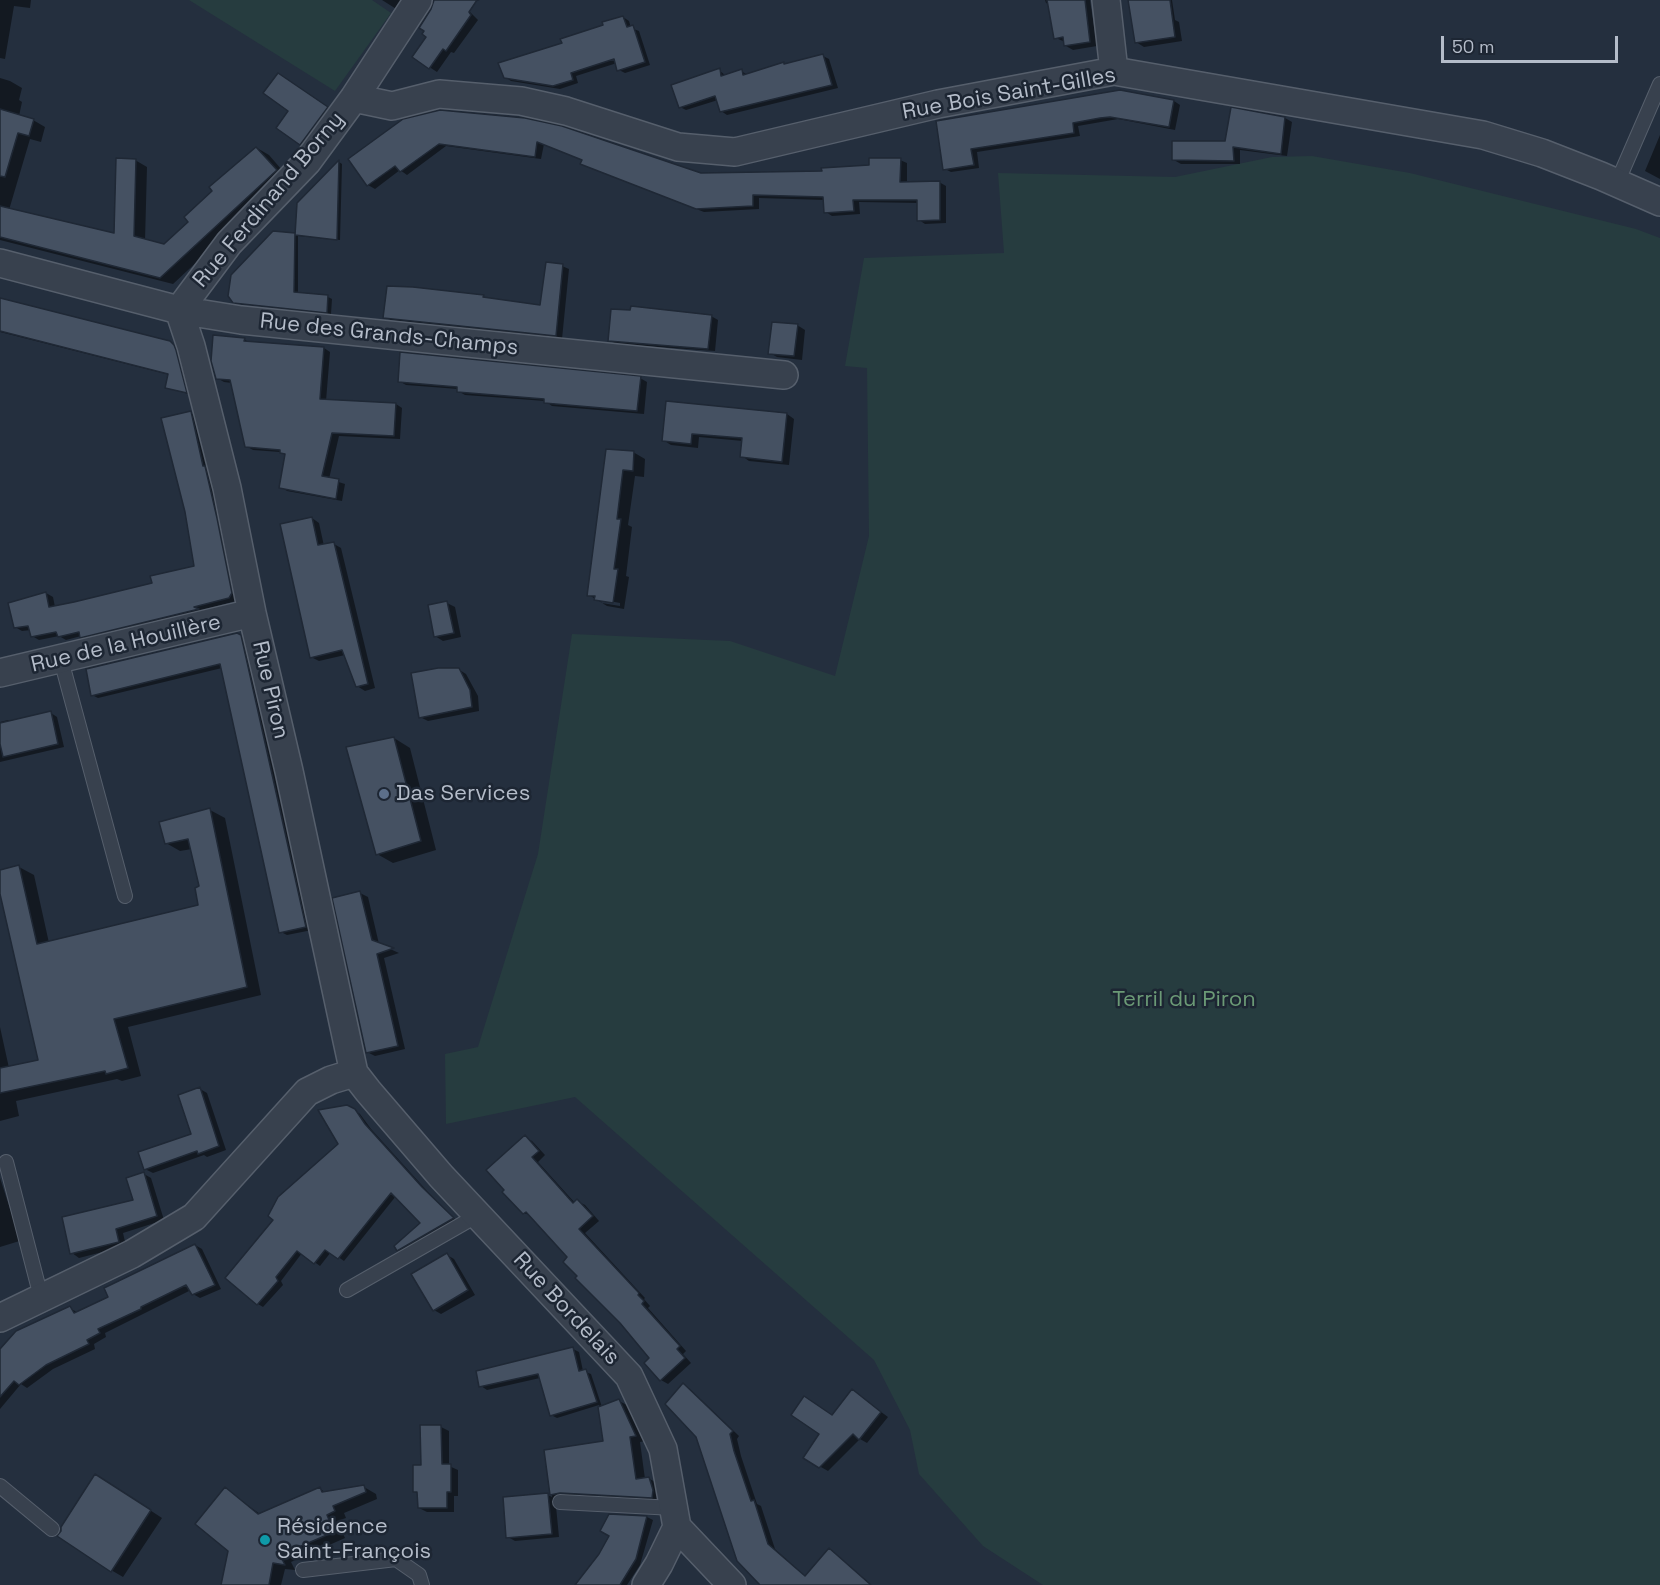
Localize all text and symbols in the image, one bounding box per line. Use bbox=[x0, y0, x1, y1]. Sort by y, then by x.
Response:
scale bar bbox=[1444, 24, 1621, 62]
text: 50 m bbox=[1452, 35, 1494, 58]
street label: Rue Bois Saint-Gilles bbox=[900, 62, 1118, 126]
street label: Rue Ferdinand Borny bbox=[188, 107, 350, 293]
street label: Rue des Grands-Champs bbox=[258, 308, 520, 362]
street label: Rue de la Houillère bbox=[28, 609, 224, 679]
street label: Rue Piron bbox=[246, 638, 294, 742]
place label: Das Services bbox=[396, 781, 530, 807]
marker: Das Services bbox=[377, 787, 391, 801]
park label: Terril du Piron bbox=[1112, 987, 1256, 1013]
street label: Rue Bordelais bbox=[507, 1247, 625, 1371]
place label: Résidence Saint-François bbox=[277, 1514, 431, 1566]
marker: Résidence Saint-François bbox=[258, 1533, 272, 1547]

